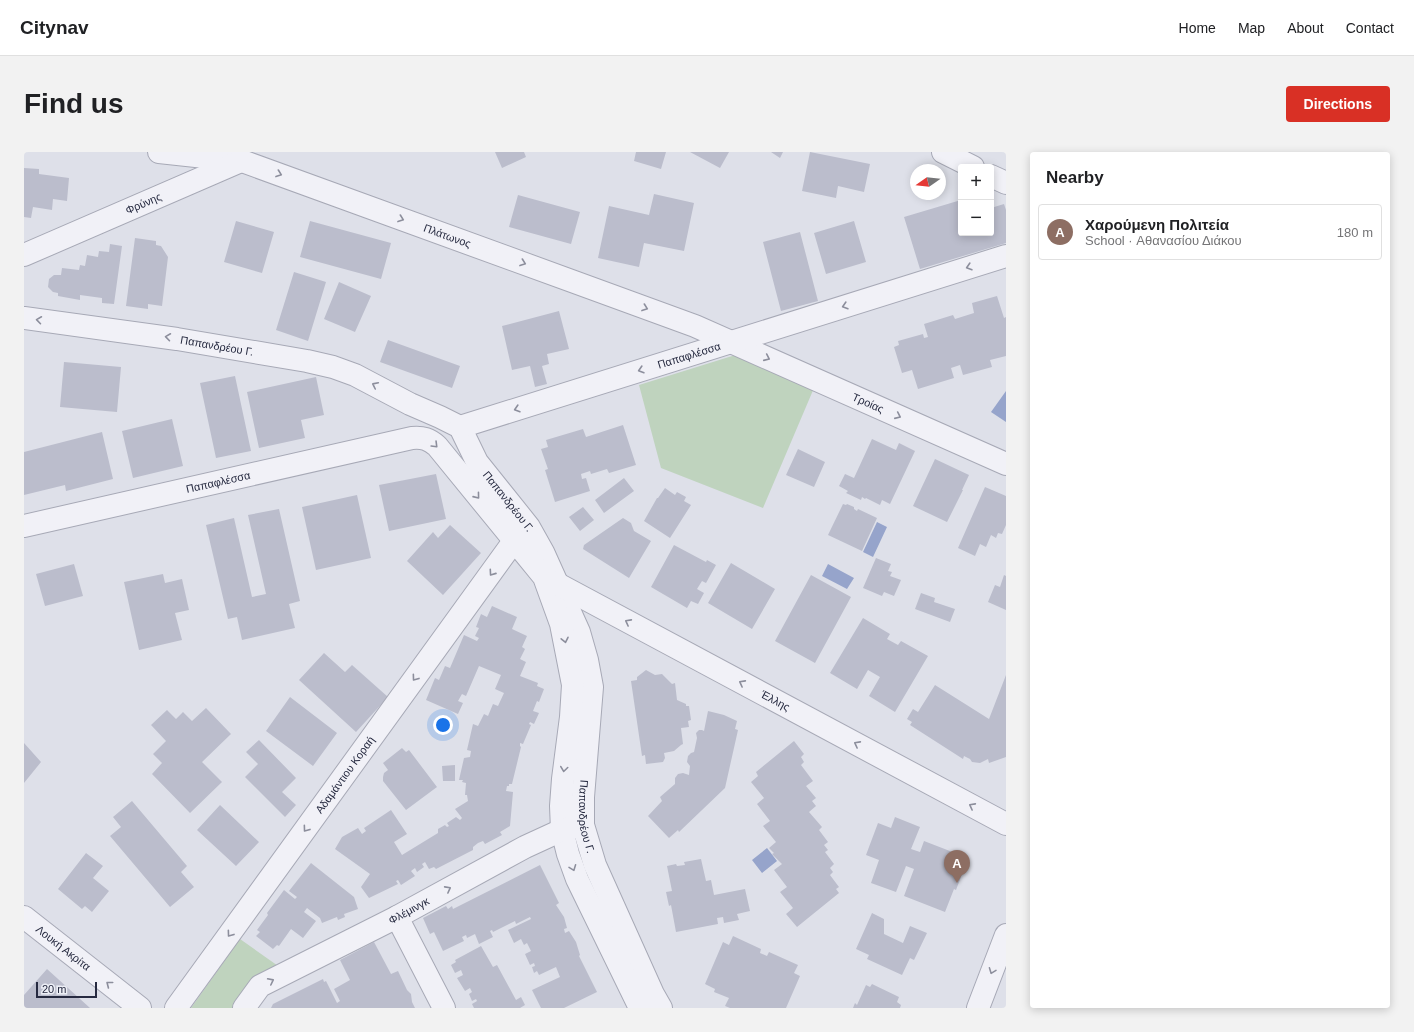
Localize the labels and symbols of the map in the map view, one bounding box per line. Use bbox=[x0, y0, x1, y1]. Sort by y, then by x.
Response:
north arrow bbox=[910, 164, 946, 200]
one-way arrow bbox=[275, 169, 282, 178]
street label: Φρύνης bbox=[123, 190, 163, 216]
one-way arrow bbox=[397, 214, 404, 222]
street label: Πλάτωνος bbox=[422, 222, 473, 250]
one-way arrow bbox=[520, 259, 527, 267]
one-way arrow bbox=[965, 262, 972, 271]
one-way arrow bbox=[841, 301, 848, 310]
one-way arrow bbox=[642, 303, 649, 311]
one-way arrow bbox=[36, 316, 42, 325]
one-way arrow bbox=[165, 333, 171, 342]
street label: Παπανδρέου Γ. bbox=[179, 334, 254, 358]
street label: Παπαφλέσσα bbox=[656, 340, 723, 371]
one-way arrow bbox=[762, 353, 770, 361]
one-way arrow bbox=[637, 366, 644, 374]
one-way arrow bbox=[372, 382, 379, 390]
street label: Τροίας bbox=[850, 391, 886, 415]
one-way arrow bbox=[513, 405, 520, 413]
one-way arrow bbox=[894, 411, 902, 419]
one-way arrow bbox=[431, 440, 438, 448]
street label: Παπαφλέσσα bbox=[185, 469, 252, 495]
street label: Παπανδρέου Γ. bbox=[481, 469, 536, 534]
one-way arrow bbox=[472, 491, 479, 498]
one-way arrow bbox=[489, 569, 497, 576]
one-way arrow bbox=[625, 619, 632, 626]
one-way arrow bbox=[561, 637, 569, 644]
one-way arrow bbox=[413, 674, 420, 681]
one-way arrow bbox=[739, 680, 747, 688]
street label: Έλλης bbox=[758, 687, 792, 713]
your location bbox=[433, 715, 453, 735]
street label: Αδαμάντιου Κοραή bbox=[313, 734, 377, 816]
one-way arrow bbox=[854, 742, 861, 749]
one-way arrow bbox=[560, 766, 569, 772]
street label: Παπανδρέου Γ. bbox=[577, 779, 597, 854]
one-way arrow bbox=[968, 803, 976, 810]
one-way arrow bbox=[304, 824, 311, 831]
pin: A bbox=[944, 850, 970, 883]
one-way arrow bbox=[569, 864, 577, 871]
one-way arrow bbox=[444, 886, 451, 894]
street label: Φλέμινγκ bbox=[386, 894, 432, 926]
street label: Λουκή Ακρίτα bbox=[34, 923, 93, 973]
one-way arrow bbox=[228, 929, 235, 936]
one-way arrow bbox=[989, 968, 997, 975]
one-way arrow bbox=[266, 978, 274, 986]
scale bar bbox=[36, 980, 97, 999]
one-way arrow bbox=[107, 982, 114, 989]

